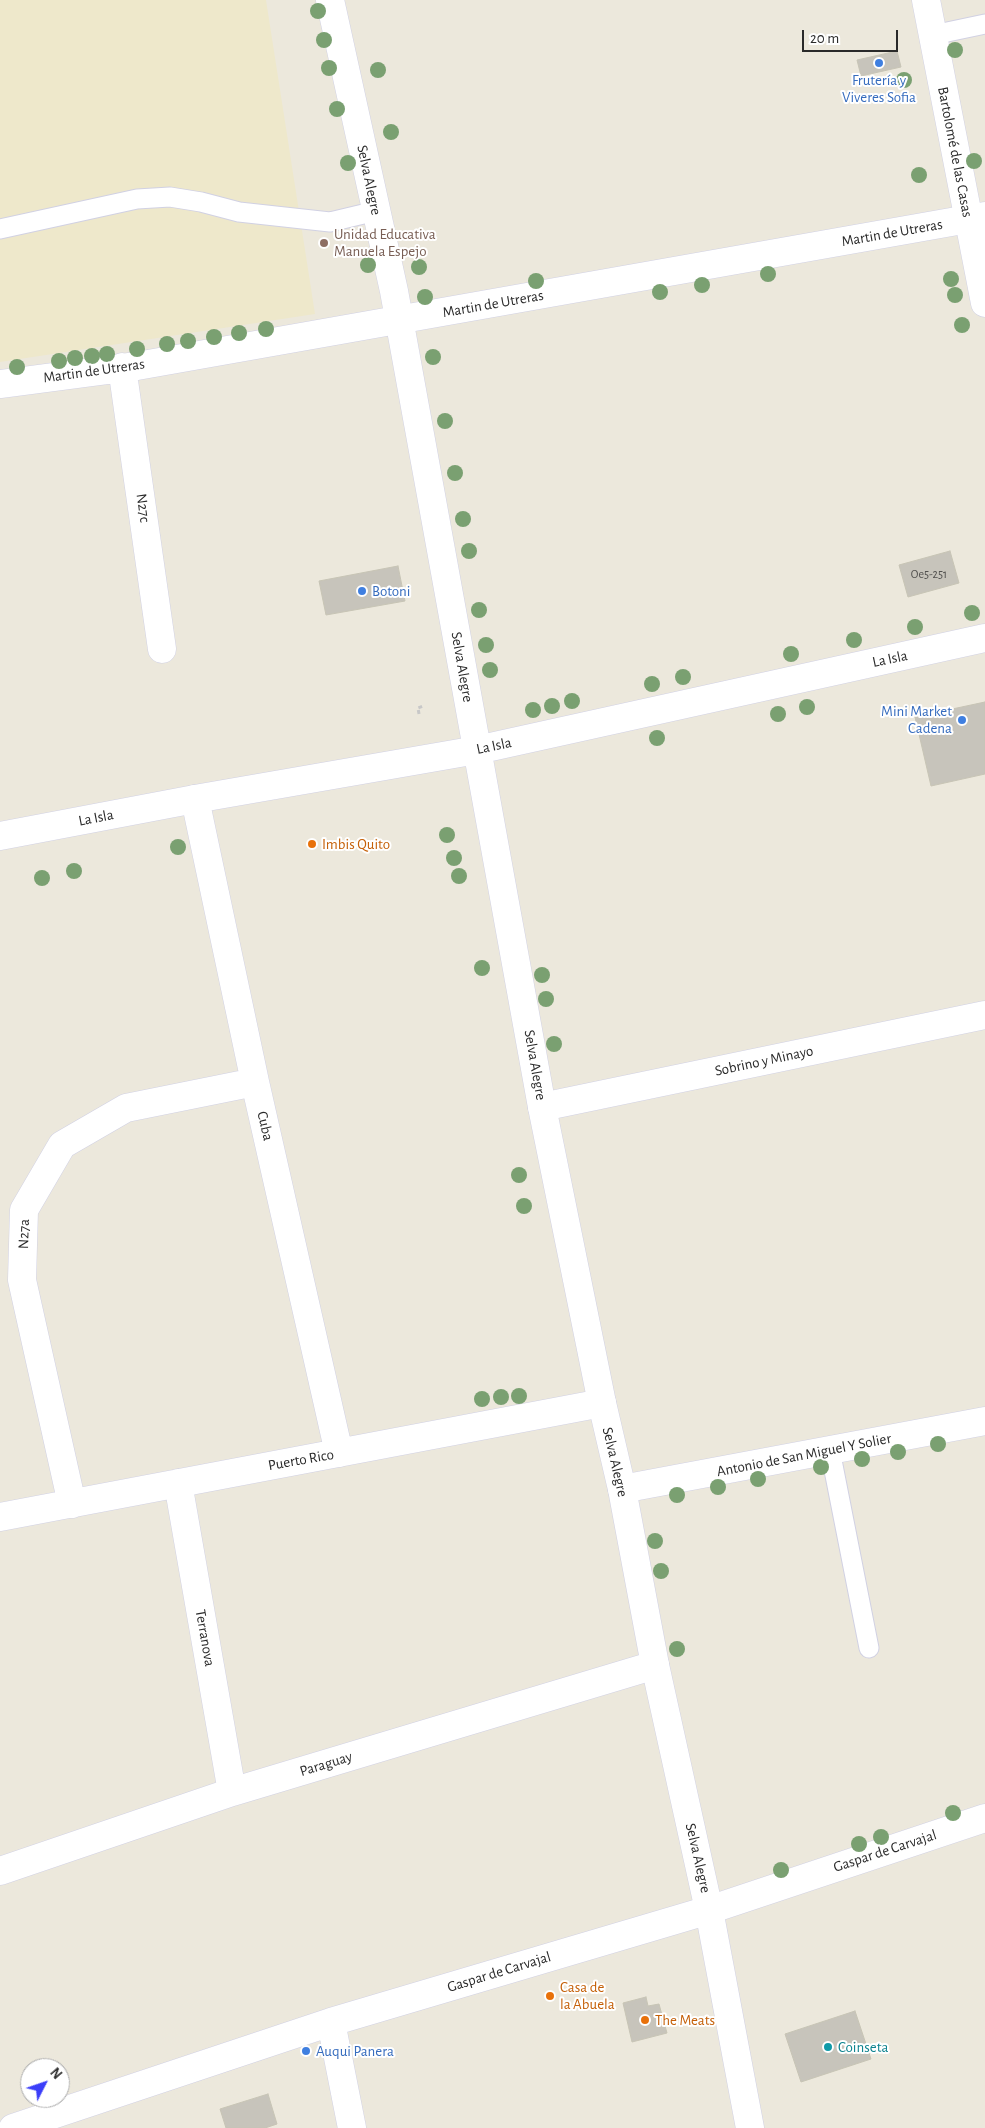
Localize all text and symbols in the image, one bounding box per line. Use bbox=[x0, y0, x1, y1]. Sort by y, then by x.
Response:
scale bar bbox=[805, 20, 901, 52]
text: 20 m bbox=[810, 31, 839, 46]
marker: Frutería y Viveres Sofia bbox=[873, 57, 885, 69]
place label: Frutería y Viveres Sofia bbox=[842, 71, 916, 106]
street label: Bartolomé de las Casas bbox=[934, 85, 976, 219]
street label: Selva Alegre bbox=[353, 143, 385, 217]
street label: Martin de Utreras bbox=[840, 215, 944, 251]
place label: Unidad Educativa Manuela Espejo bbox=[334, 225, 436, 260]
marker: Unidad Educativa Manuela Espejo bbox=[318, 237, 330, 249]
street label: Martin de Utreras bbox=[441, 286, 545, 322]
street label: Martin de Utreras bbox=[42, 355, 146, 387]
street label: N27c bbox=[132, 492, 154, 524]
house number: Oe5-251 bbox=[911, 567, 947, 581]
place label: Botoni bbox=[372, 582, 410, 600]
marker: Botoni bbox=[356, 585, 368, 597]
street label: Selva Alegre bbox=[447, 630, 477, 704]
street label: La Isla bbox=[871, 647, 909, 671]
place label: Mini Market Cadena bbox=[881, 702, 952, 737]
marker: Mini Market Cadena bbox=[956, 714, 968, 726]
street label: La Isla bbox=[475, 734, 513, 758]
street label: La Isla bbox=[77, 806, 115, 830]
place label: Imbis Quito bbox=[322, 835, 390, 853]
marker: Imbis Quito bbox=[306, 838, 318, 850]
street label: Selva Alegre bbox=[520, 1028, 550, 1102]
street label: Sobrino y Minayo bbox=[713, 1042, 815, 1080]
street label: Cuba bbox=[253, 1109, 277, 1143]
street label: N27a bbox=[14, 1219, 34, 1249]
street label: Selva Alegre bbox=[598, 1425, 632, 1499]
street label: Antonio de San Miguel Y Solier bbox=[715, 1429, 893, 1481]
street label: Puerto Rico bbox=[267, 1445, 335, 1475]
street label: Terranova bbox=[191, 1608, 219, 1668]
street label: Paraguay bbox=[298, 1748, 354, 1780]
street label: Selva Alegre bbox=[681, 1821, 715, 1895]
street label: Gaspar de Carvajal bbox=[831, 1826, 939, 1876]
street label: Gaspar de Carvajal bbox=[445, 1948, 553, 1996]
place label: Casa de la Abuela bbox=[560, 1978, 615, 2013]
marker: Casa de la Abuela bbox=[544, 1990, 556, 2002]
place label: The Meats bbox=[655, 2011, 715, 2029]
marker: The Meats bbox=[639, 2014, 651, 2026]
place label: Coinseta bbox=[838, 2038, 888, 2056]
marker: Coinseta bbox=[822, 2041, 834, 2053]
place label: Auqui Panera bbox=[316, 2042, 394, 2060]
marker: Auqui Panera bbox=[300, 2045, 312, 2057]
north arrow bbox=[20, 2058, 70, 2108]
text: N bbox=[47, 2066, 64, 2082]

